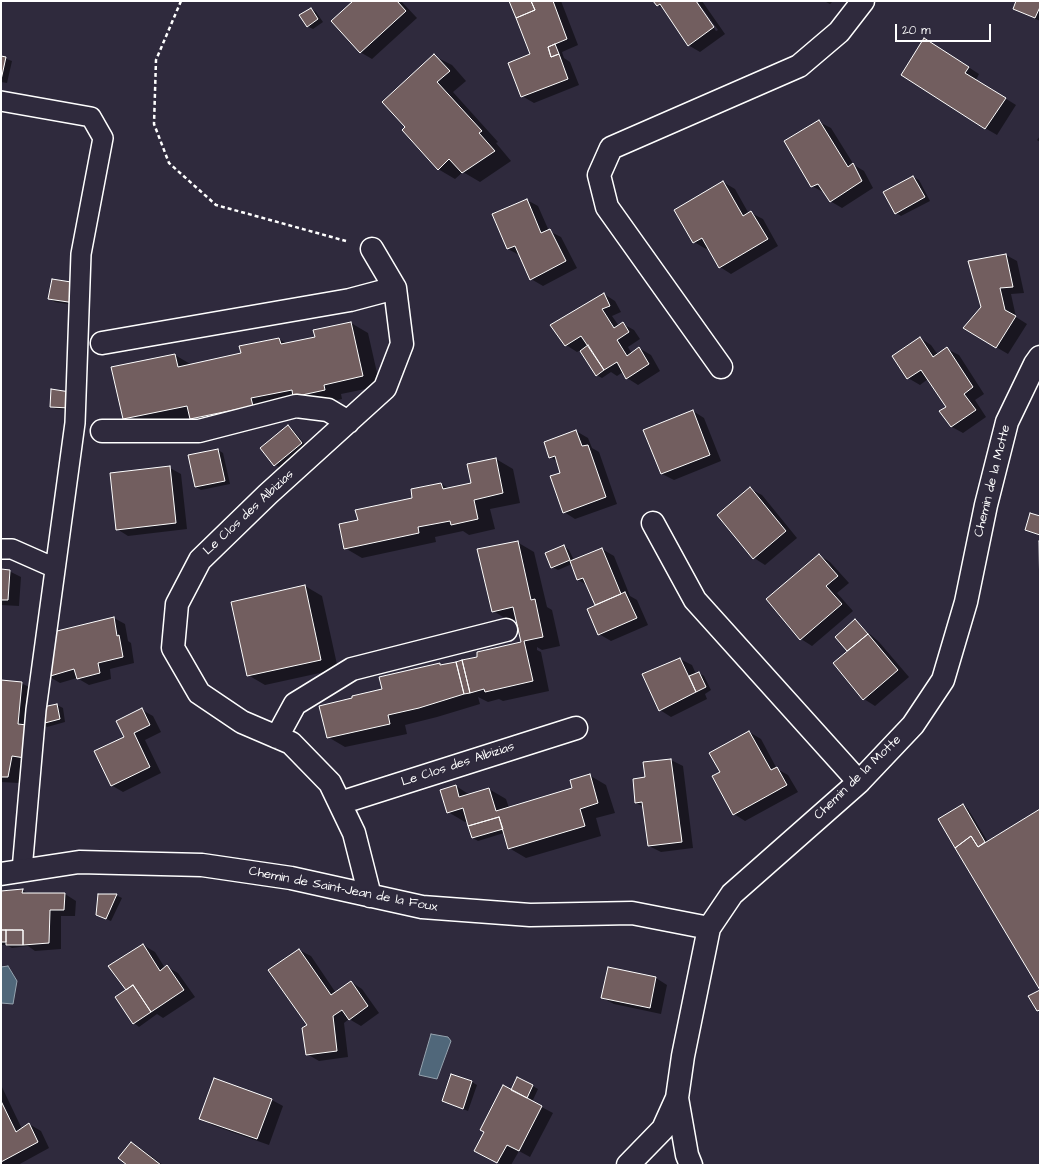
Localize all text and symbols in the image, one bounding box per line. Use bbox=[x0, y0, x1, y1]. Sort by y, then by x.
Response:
scale bar bbox=[897, 16, 993, 42]
text: 20 m bbox=[902, 22, 931, 39]
street label: Chemin de la Motte bbox=[972, 423, 1014, 539]
street label: Le Clos des Albizias bbox=[200, 467, 298, 559]
street label: Chemin de la Motte bbox=[811, 733, 905, 823]
street label: Le Clos des Albizias bbox=[399, 739, 517, 791]
street label: Chemin de Saint-Jean de la Foux bbox=[247, 864, 439, 916]

